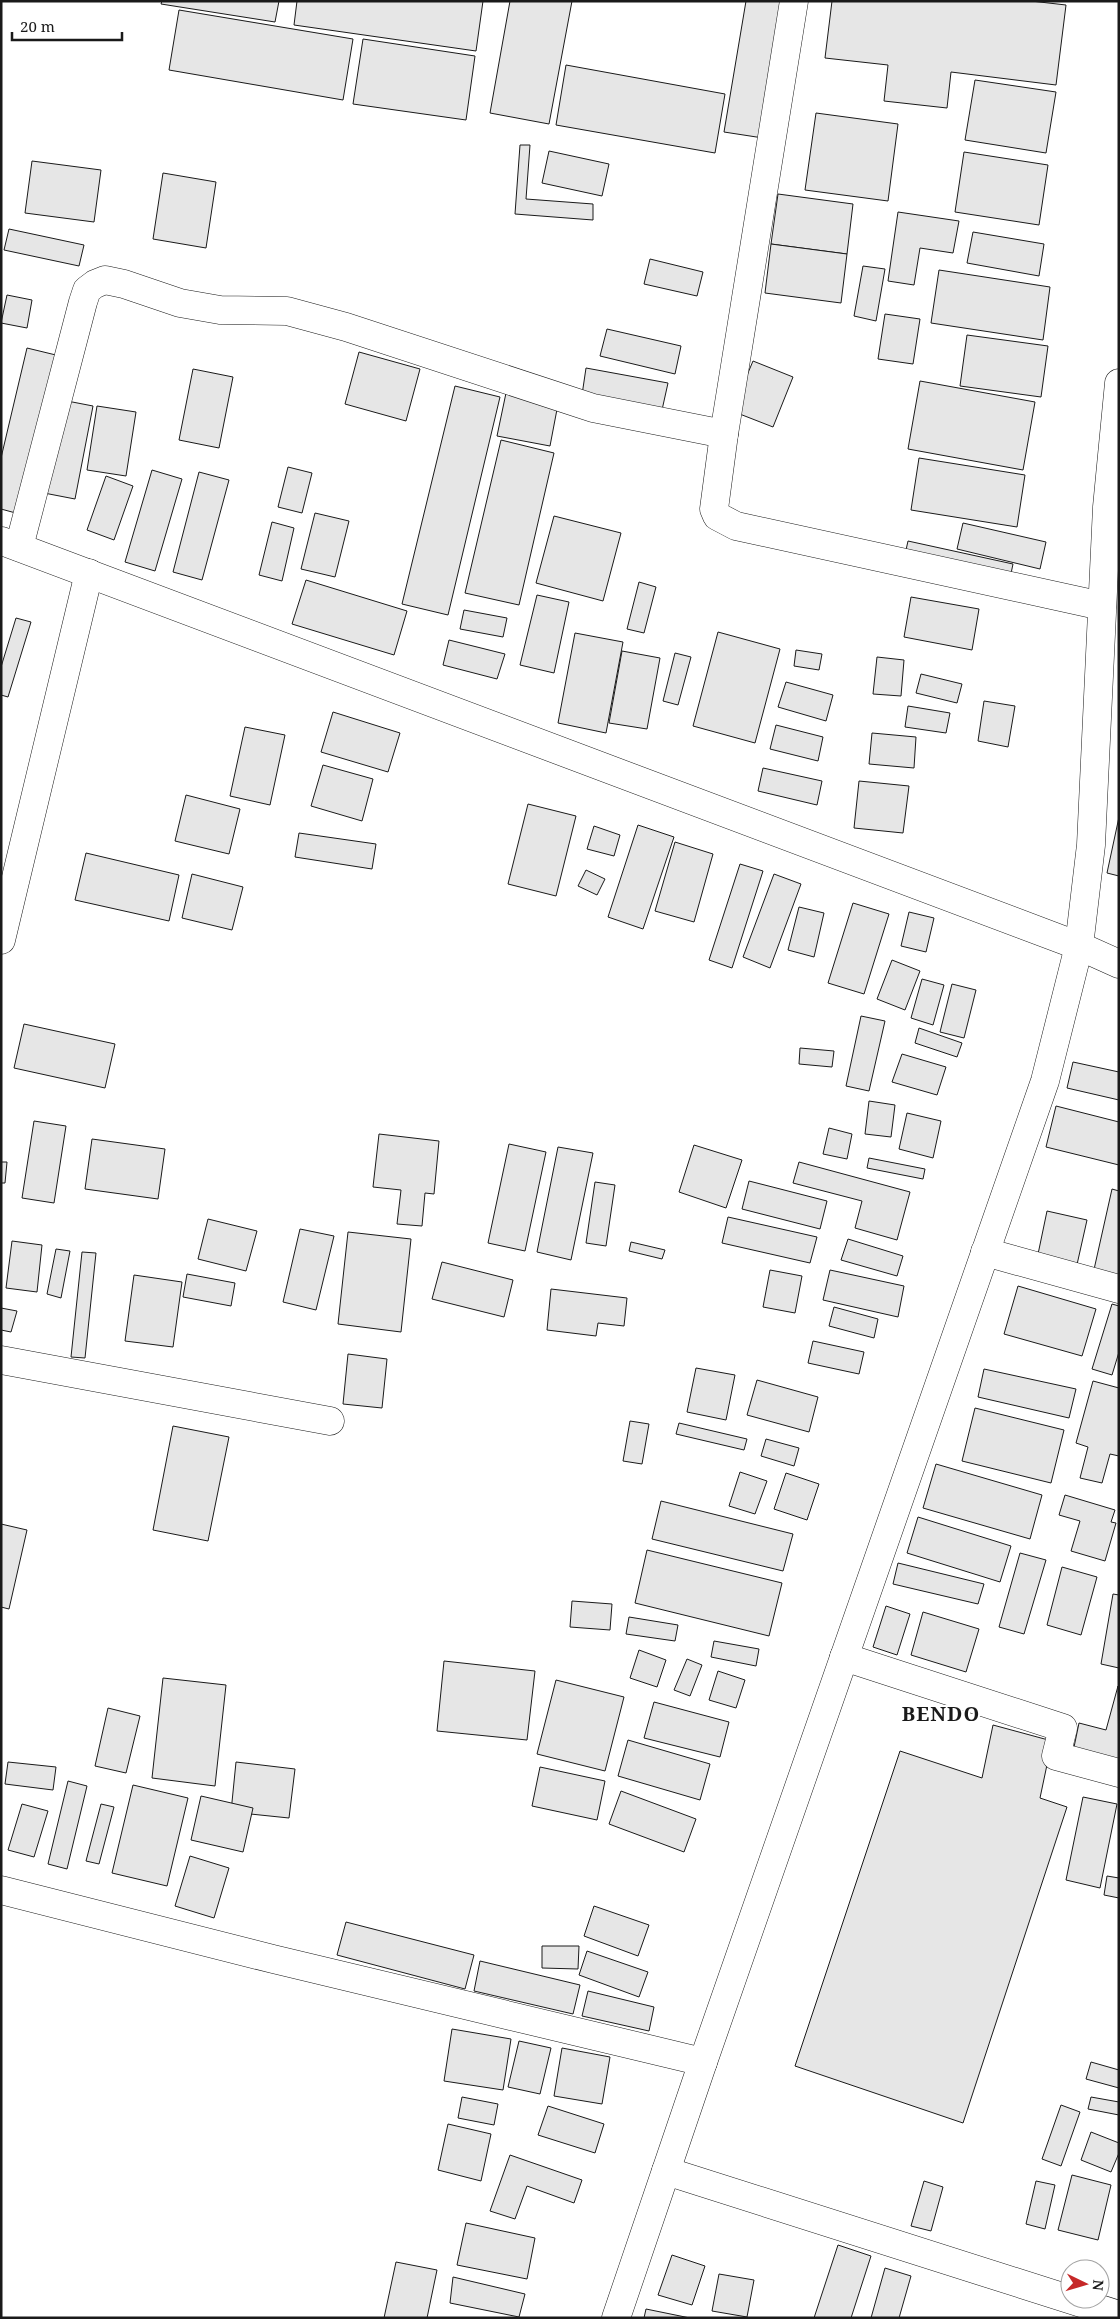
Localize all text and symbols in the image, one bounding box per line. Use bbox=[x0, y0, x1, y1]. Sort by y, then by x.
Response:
scale bar bbox=[12, 10, 122, 42]
text: 20 m bbox=[20, 16, 55, 36]
district label: BENDO bbox=[902, 1700, 980, 1727]
north arrow bbox=[1060, 2259, 1110, 2309]
text: N bbox=[1089, 2279, 1108, 2292]

